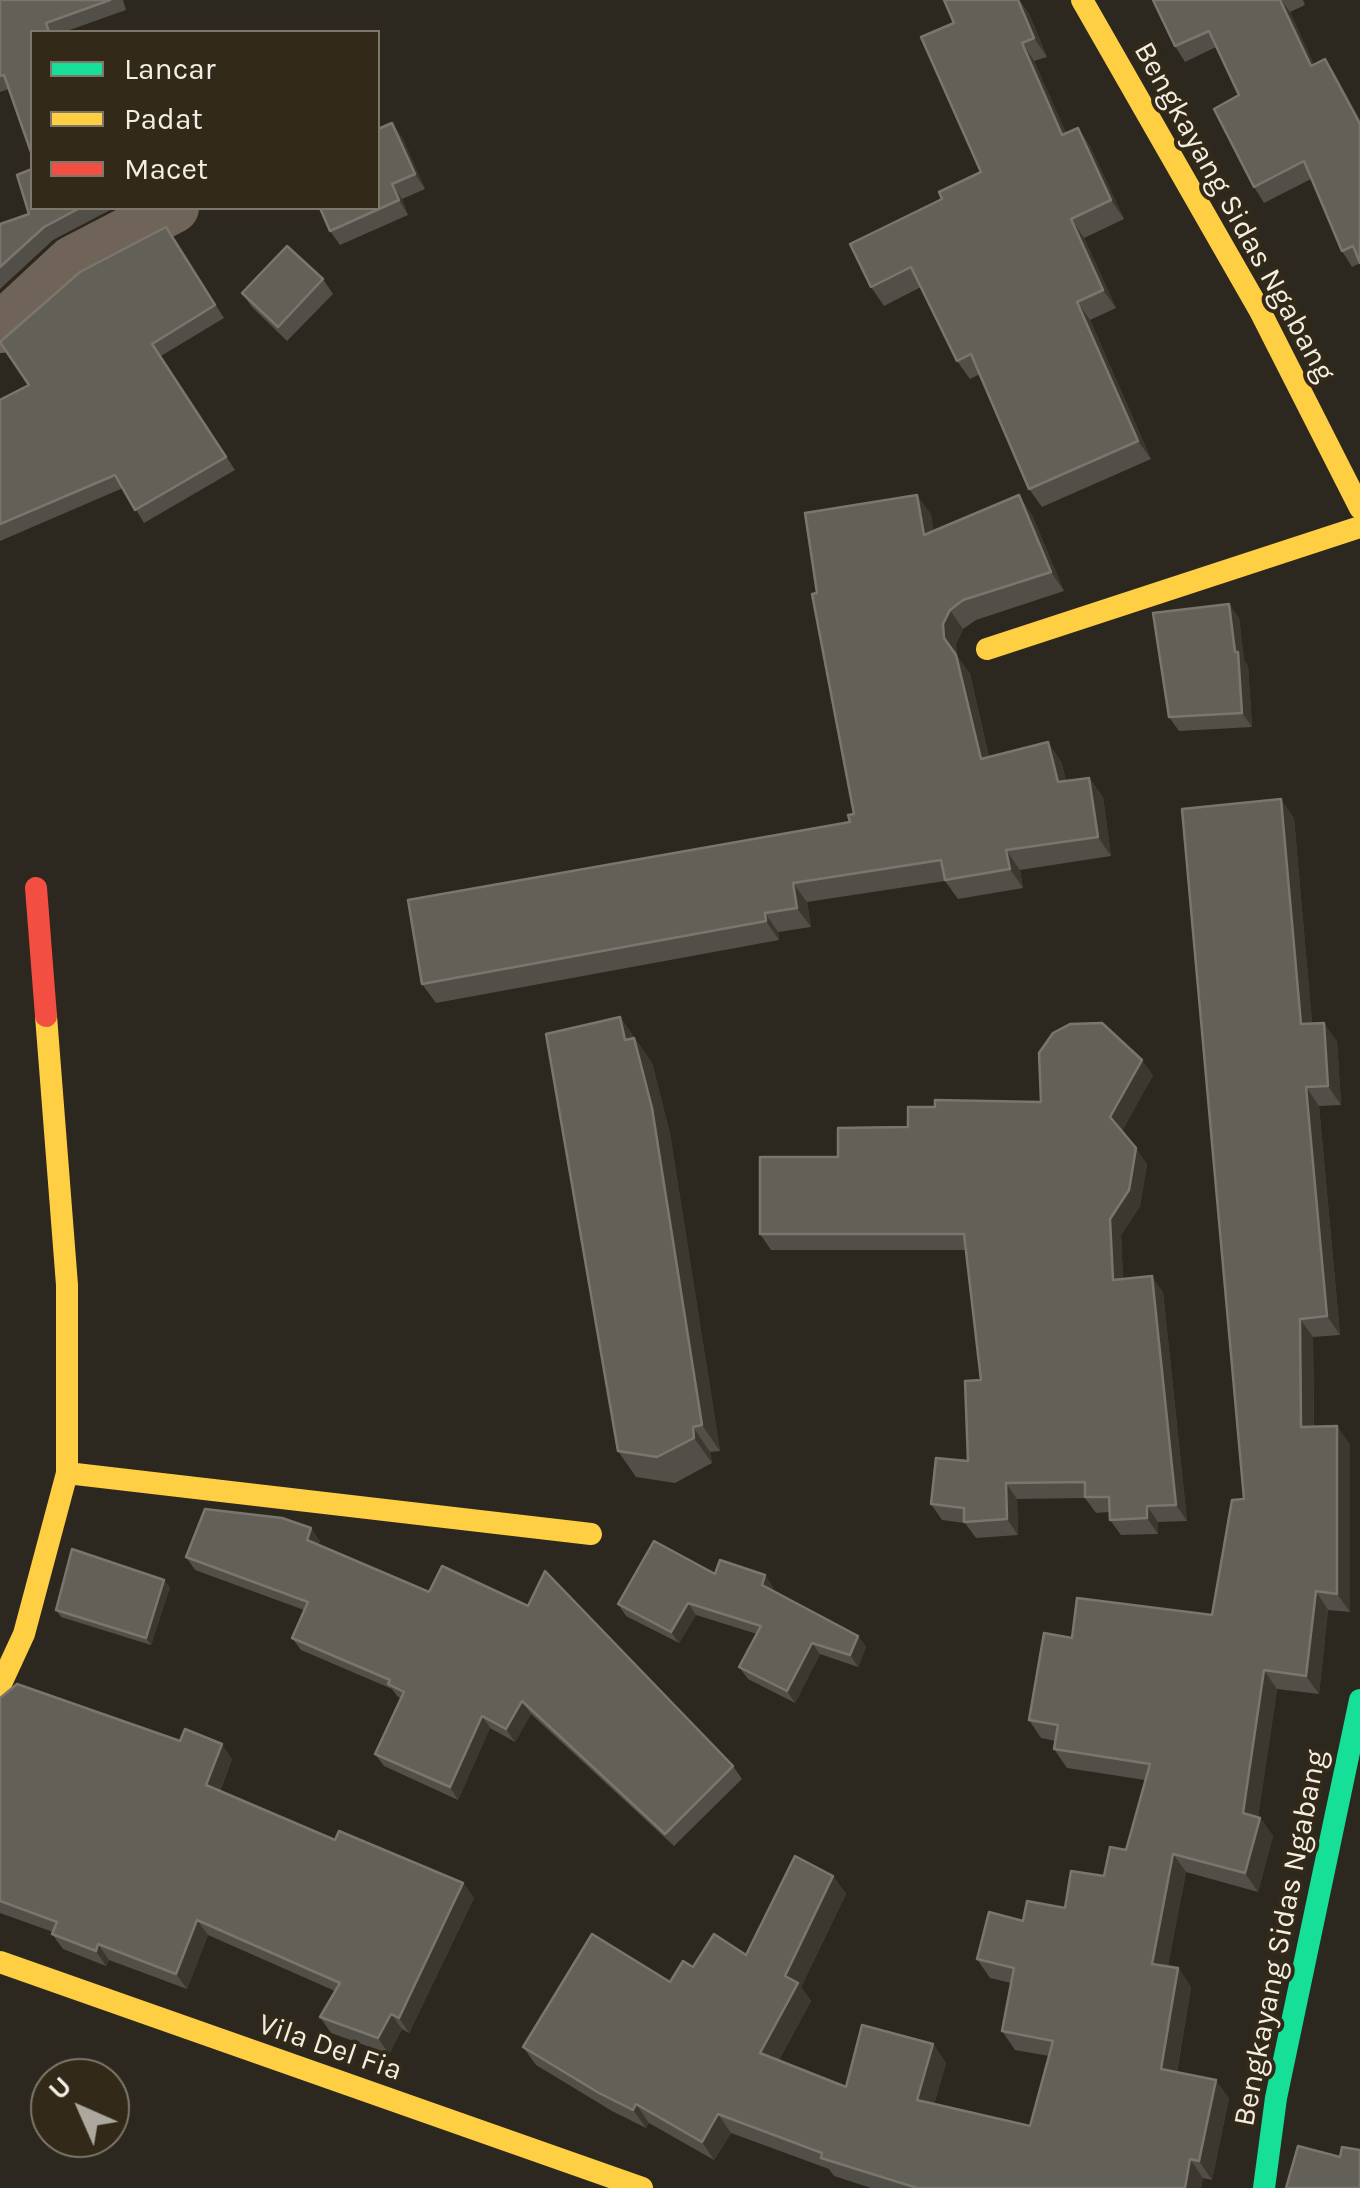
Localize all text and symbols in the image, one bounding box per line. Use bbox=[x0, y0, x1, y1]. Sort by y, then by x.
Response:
legend bbox=[30, 30, 380, 210]
street label: Bengkayang Sidas Ngabang bbox=[1125, 36, 1343, 388]
text: Lancar bbox=[124, 51, 216, 87]
text: Padat bbox=[124, 101, 203, 137]
text: Macet bbox=[124, 151, 208, 187]
street label: Bengkayang Sidas Ngabang bbox=[1227, 1747, 1335, 2129]
street label: Vila Del Fia bbox=[253, 2007, 407, 2089]
north arrow bbox=[30, 2058, 130, 2158]
text: U bbox=[41, 2069, 78, 2106]

